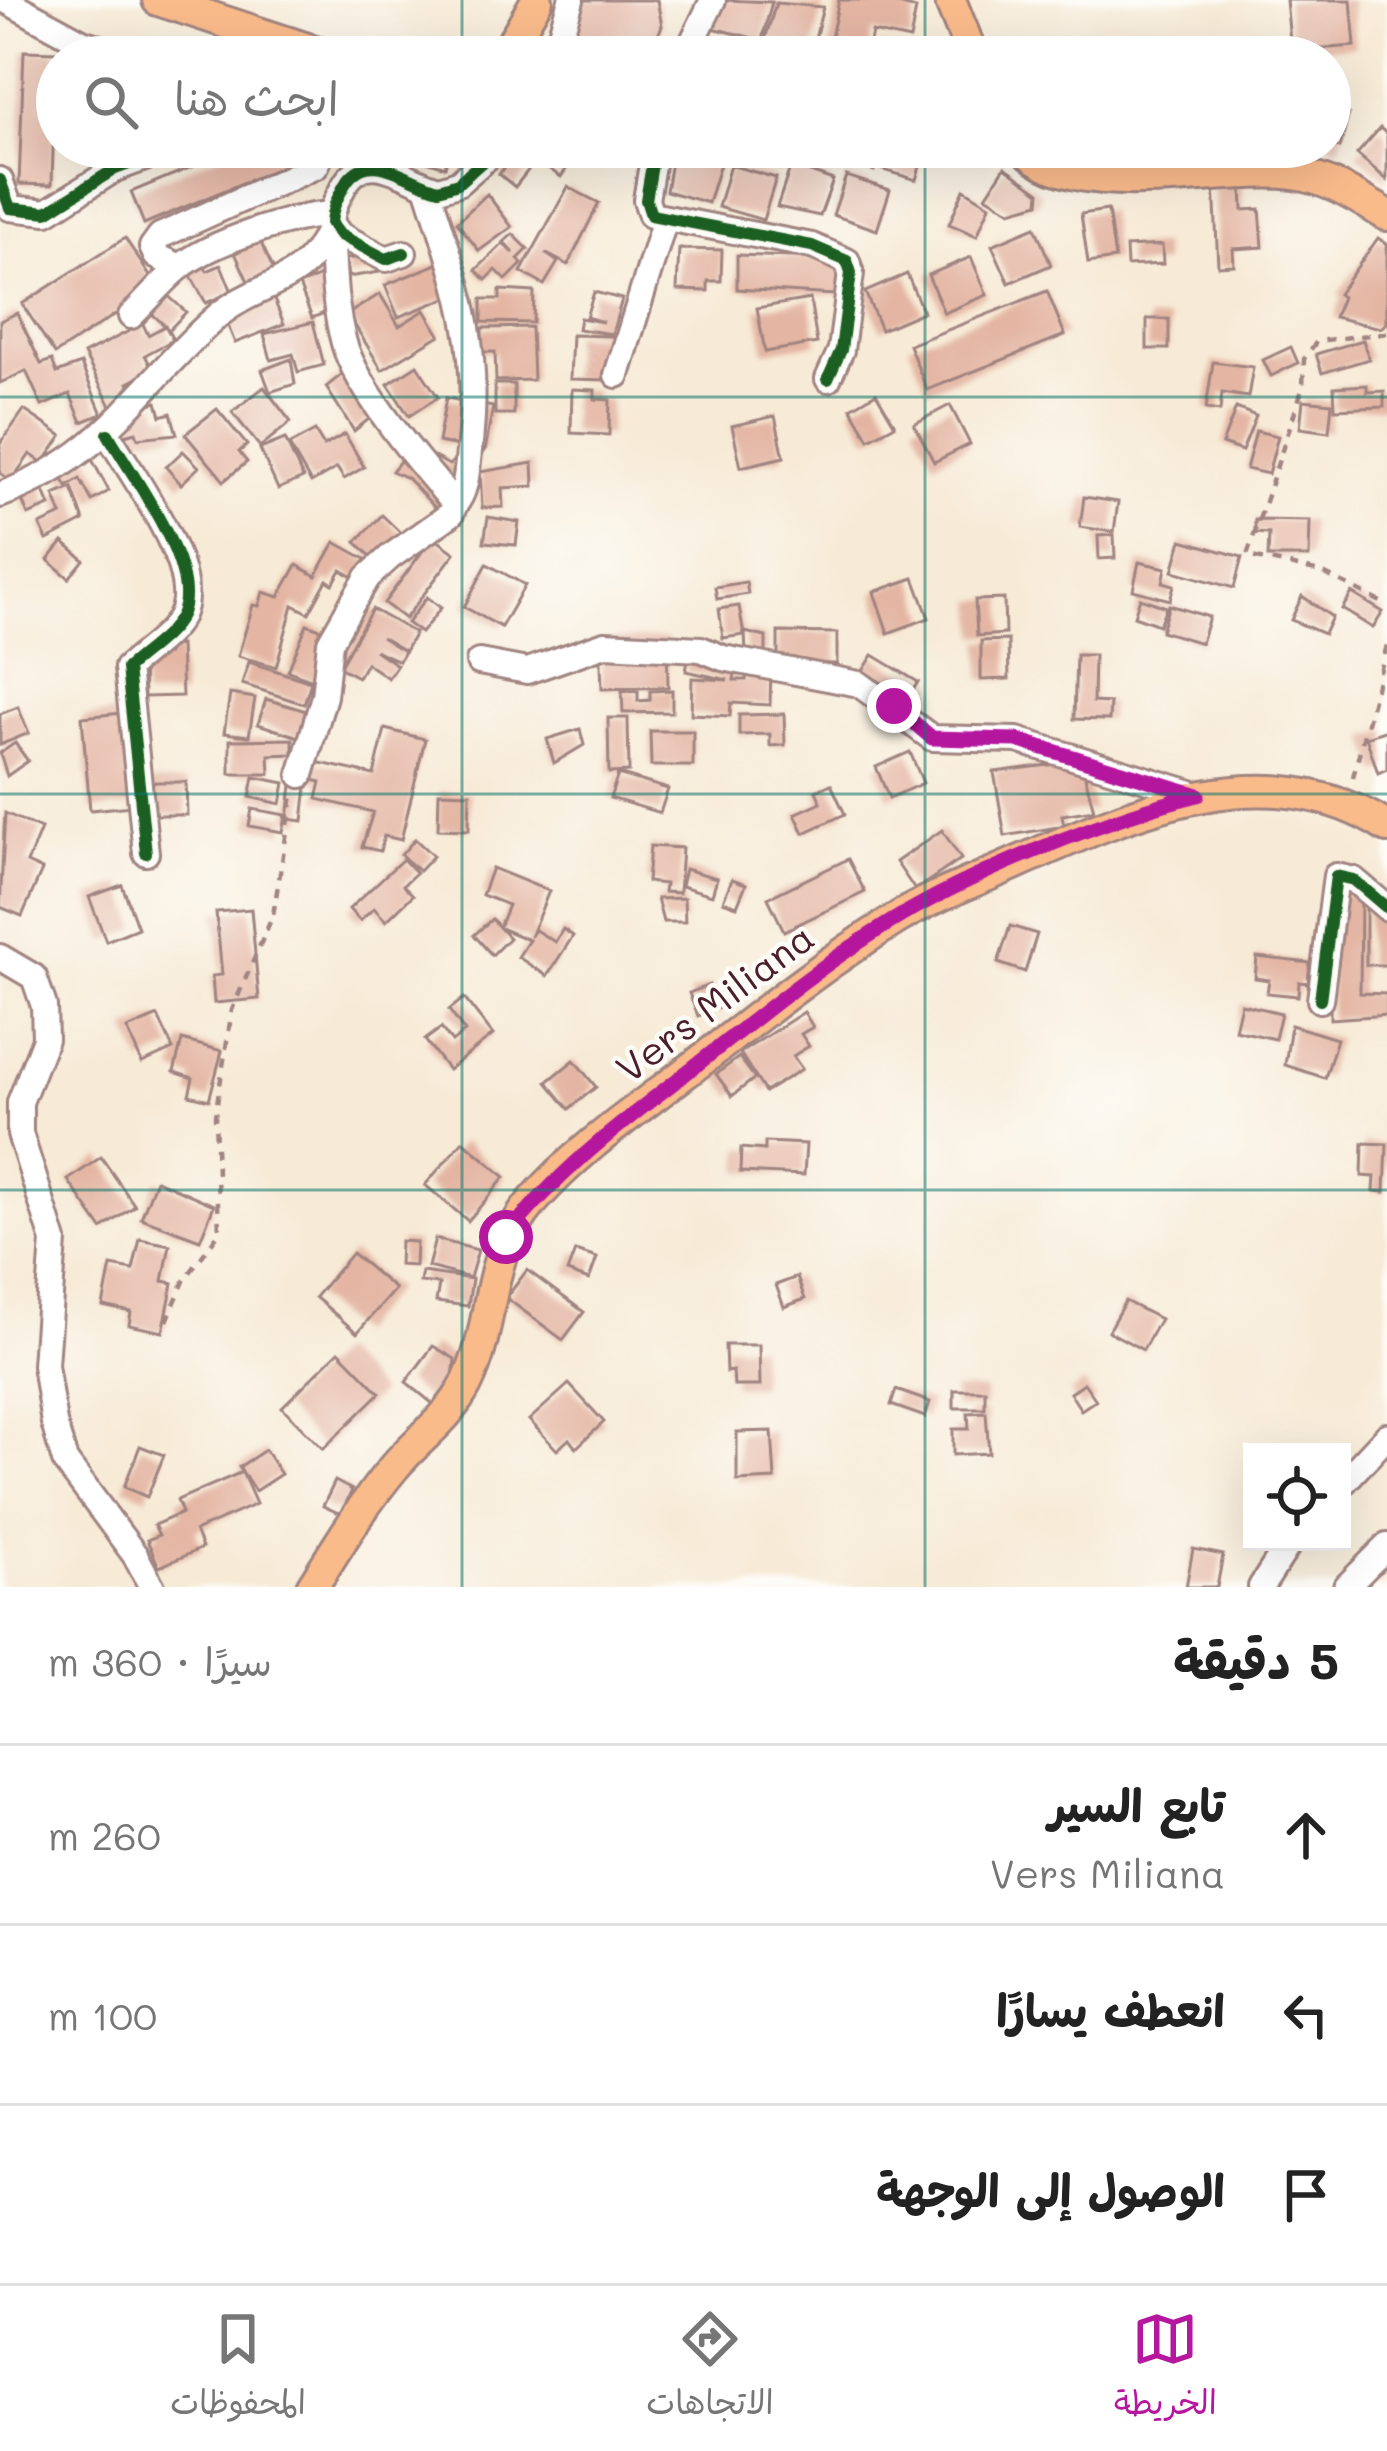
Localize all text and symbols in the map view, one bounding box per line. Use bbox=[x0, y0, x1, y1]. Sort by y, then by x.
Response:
search box bbox=[36, 36, 1351, 168]
text: ابحث هنا bbox=[174, 68, 339, 126]
icon: search bbox=[78, 69, 144, 135]
route end bbox=[867, 679, 921, 733]
street label: Vers Miliana bbox=[605, 911, 823, 1093]
route start bbox=[479, 1210, 533, 1264]
map controls bbox=[1243, 1443, 1351, 1551]
button: locate bbox=[1243, 1443, 1351, 1551]
text: 5 دقيقة bbox=[1173, 1625, 1339, 1692]
text: سيرًا · 360 m bbox=[48, 1635, 272, 1686]
text: تابع السير bbox=[1048, 1775, 1225, 1833]
icon: ahead bbox=[1273, 1802, 1339, 1868]
text: 260 m bbox=[48, 1809, 161, 1860]
text: Vers Miliana bbox=[990, 1847, 1225, 1898]
text: انعطف يسارًا bbox=[996, 1980, 1225, 2038]
icon: left bbox=[1273, 1982, 1339, 2048]
text: 100 m bbox=[48, 1989, 157, 2040]
text: الوصول إلى الوجهة bbox=[876, 2160, 1225, 2218]
icon: arrive bbox=[1273, 2162, 1339, 2228]
tab: المحفوظات bbox=[170, 2306, 306, 2432]
tab: الاتجاهات bbox=[646, 2306, 774, 2432]
tab: الخريطة bbox=[1114, 2306, 1217, 2432]

